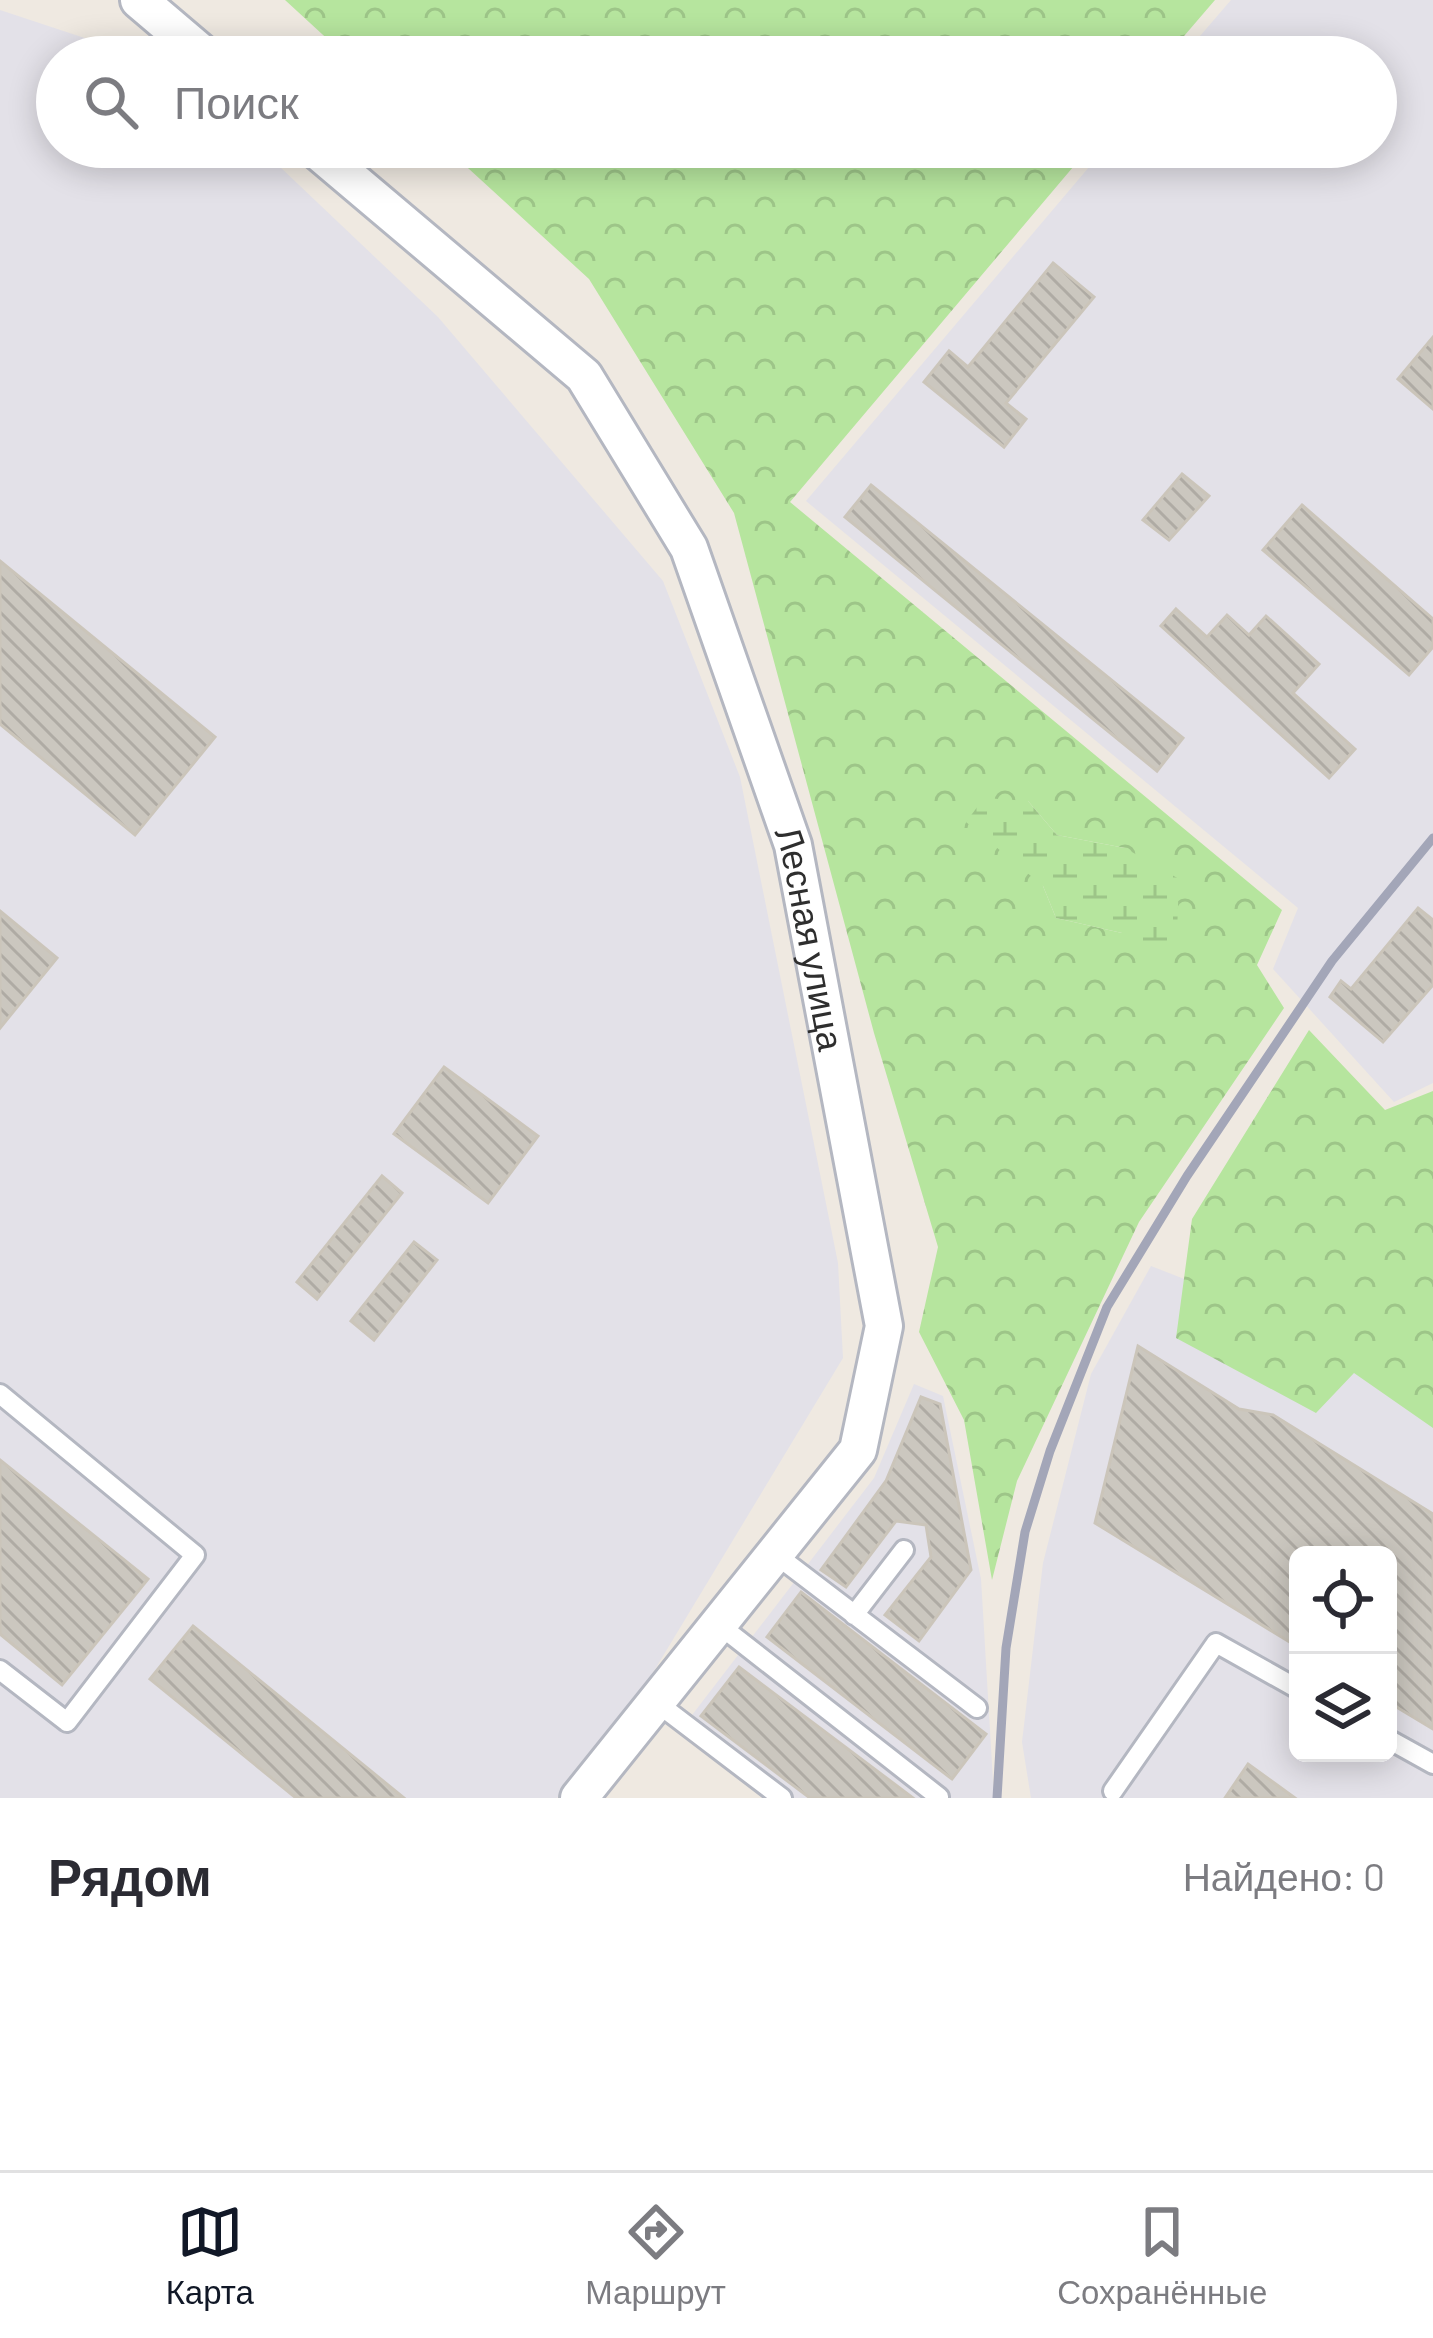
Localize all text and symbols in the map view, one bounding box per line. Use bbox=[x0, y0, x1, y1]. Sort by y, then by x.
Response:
search box bbox=[36, 36, 1397, 168]
icon: search bbox=[78, 69, 144, 135]
text: Поиск bbox=[174, 74, 299, 128]
street label: Лесная улица bbox=[768, 820, 855, 1055]
map controls bbox=[1289, 1546, 1397, 1762]
button: locate bbox=[1289, 1546, 1397, 1654]
button: layers bbox=[1289, 1654, 1397, 1762]
text: Рядом bbox=[48, 1845, 212, 1906]
text: Найдено: 0 bbox=[1183, 1852, 1385, 1899]
tab: Карта bbox=[166, 2199, 254, 2312]
tab: Маршрут bbox=[585, 2199, 726, 2312]
tab: Сохранённые bbox=[1057, 2199, 1267, 2312]

